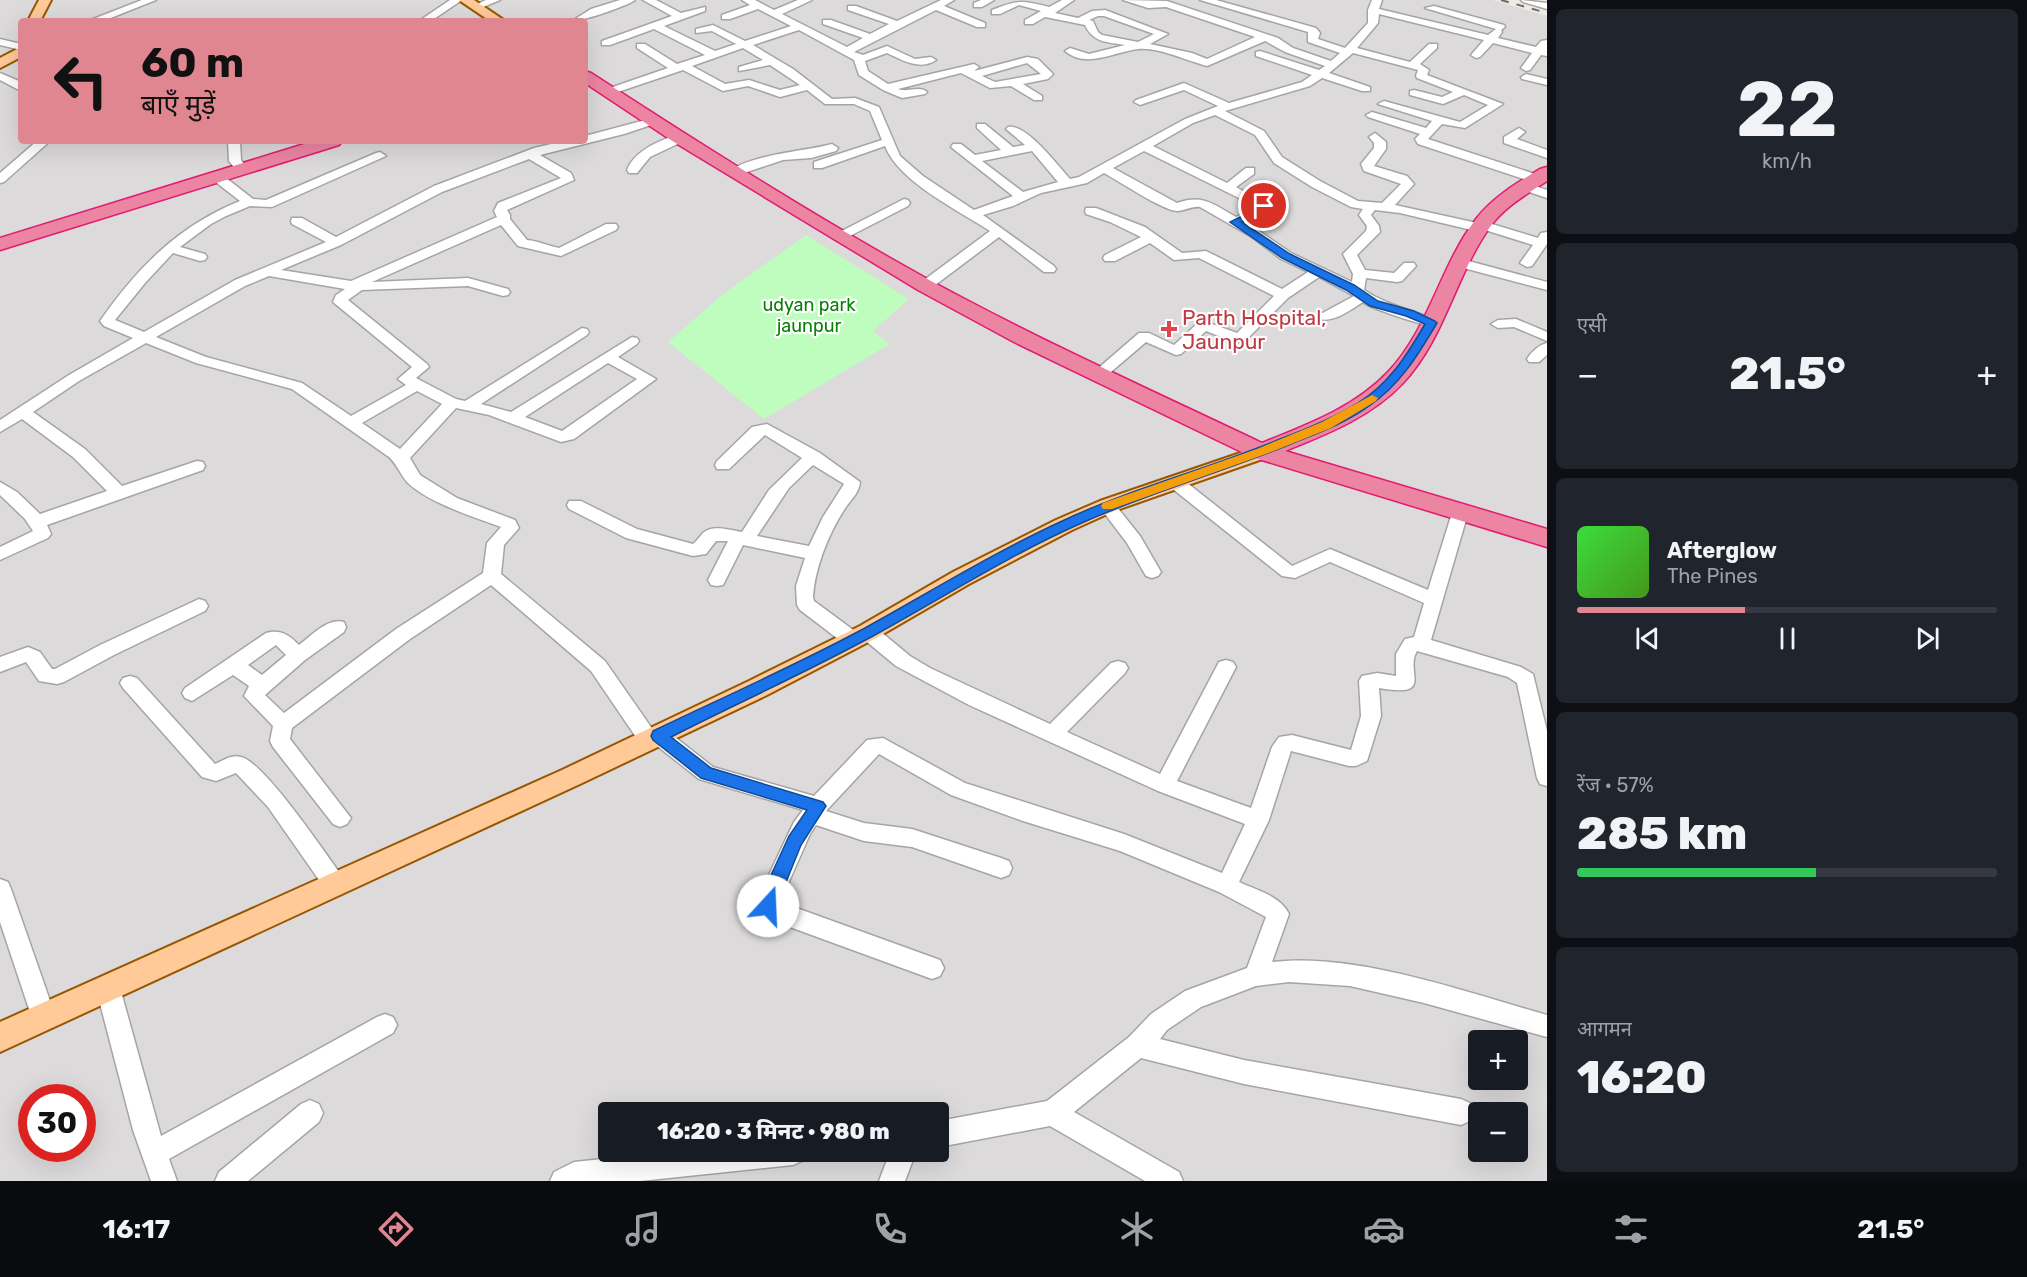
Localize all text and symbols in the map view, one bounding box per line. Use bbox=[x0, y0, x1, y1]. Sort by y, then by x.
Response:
text: 60 m bbox=[141, 38, 244, 88]
icon: left bbox=[42, 42, 120, 120]
text: 22 bbox=[1736, 63, 1838, 156]
text: बाएँ मुड़ें bbox=[141, 89, 216, 121]
text: km/h bbox=[1762, 149, 1812, 173]
pin bbox=[1238, 180, 1289, 231]
icon: arrive bbox=[1247, 189, 1280, 222]
park label: udyan park jaunpur bbox=[762, 294, 856, 337]
place label: Parth Hospital, Jaunpur bbox=[1182, 305, 1327, 354]
text: एसी bbox=[1577, 313, 1607, 337]
marker: Parth Hospital, Jaunpur bbox=[1160, 320, 1178, 338]
text: 21.5° bbox=[1729, 347, 1846, 400]
text: − bbox=[1577, 355, 1598, 394]
text: + bbox=[1976, 355, 1997, 394]
text: Afterglow bbox=[1667, 537, 1777, 564]
text: The Pines bbox=[1667, 564, 1758, 588]
icon: previous bbox=[1631, 622, 1664, 655]
icon: pause bbox=[1771, 622, 1804, 655]
icon: next bbox=[1911, 622, 1944, 655]
text: रेंज · 57% bbox=[1577, 773, 1654, 797]
text: 285 km bbox=[1577, 807, 1747, 860]
position arrow bbox=[736, 874, 800, 938]
text: आगमन bbox=[1577, 1017, 1632, 1041]
map controls bbox=[1468, 1030, 1528, 1162]
button: + bbox=[1468, 1030, 1528, 1090]
text: 16:20 bbox=[1577, 1051, 1707, 1104]
speed limit sign: 30 bbox=[18, 1084, 96, 1162]
button: − bbox=[1468, 1102, 1528, 1162]
text: 16:20 · 3 मिनट · 980 m bbox=[657, 1118, 890, 1145]
icon: directions bbox=[375, 1208, 417, 1250]
icon: music bbox=[622, 1208, 664, 1250]
icon: phone bbox=[869, 1208, 911, 1250]
icon: climate bbox=[1116, 1208, 1158, 1250]
icon: car bbox=[1363, 1208, 1405, 1250]
icon: filters bbox=[1610, 1208, 1652, 1250]
text: 16:17 bbox=[103, 1213, 170, 1245]
text: 21.5° bbox=[1857, 1213, 1924, 1245]

